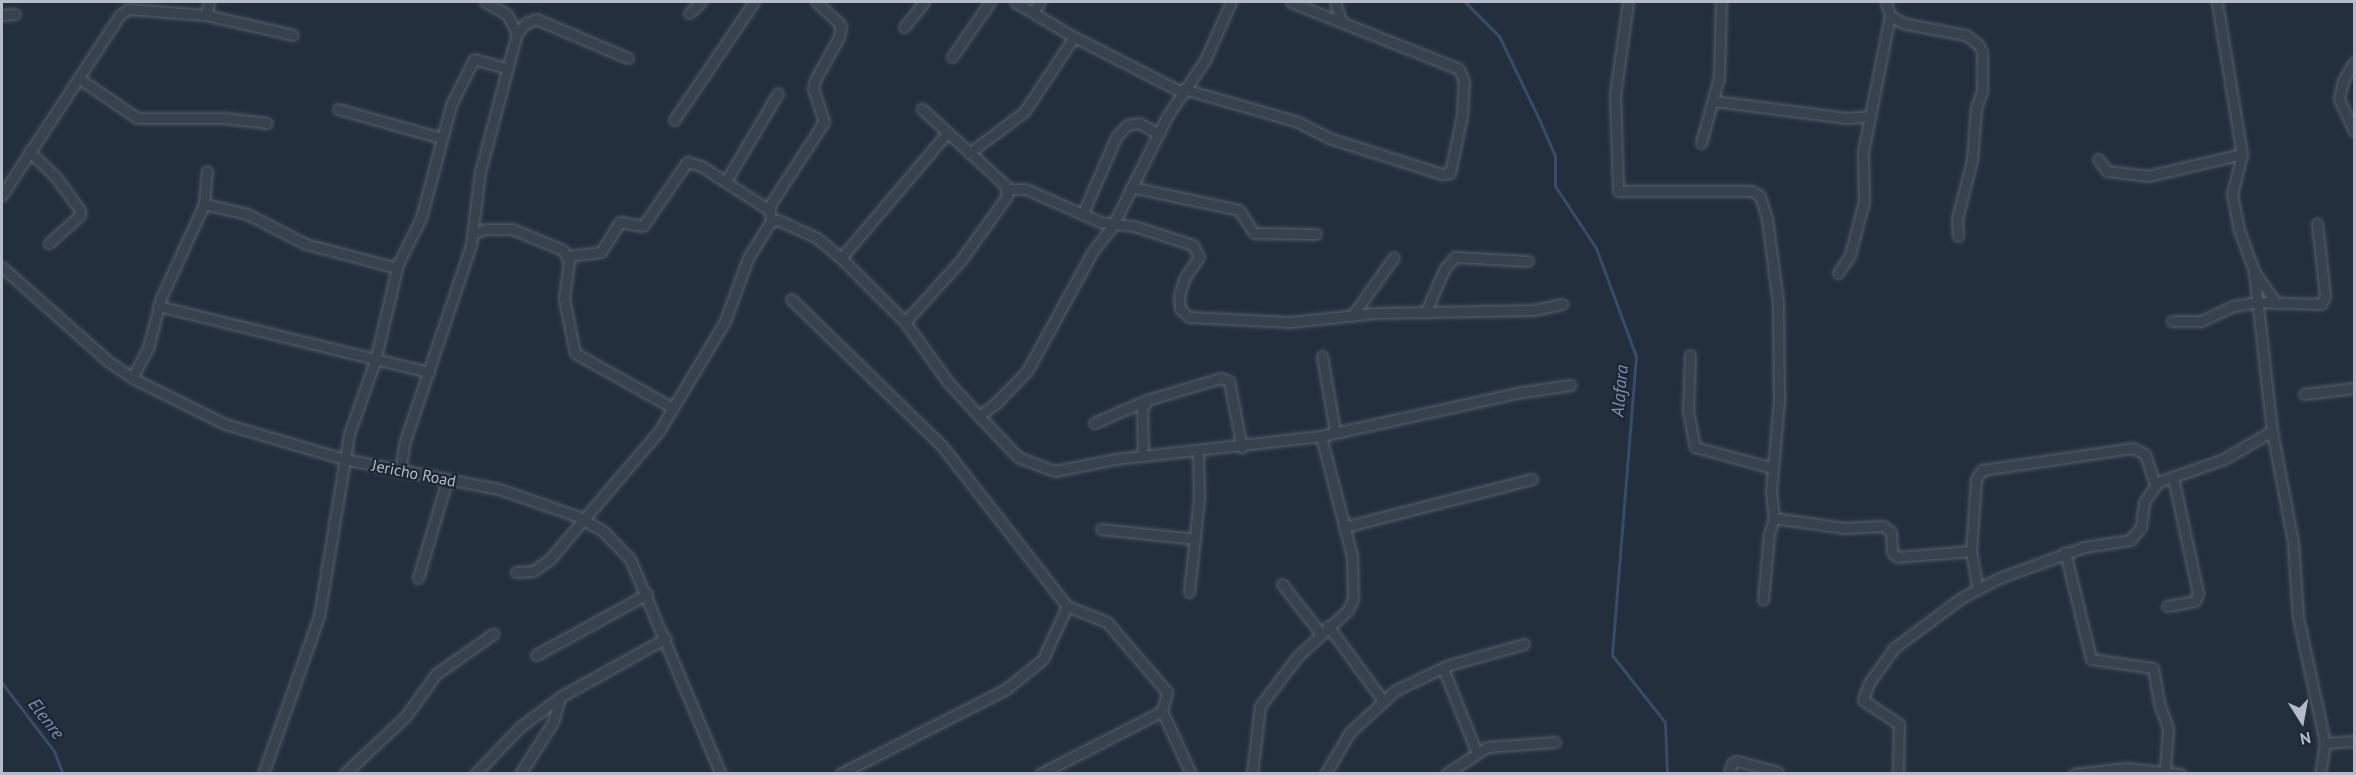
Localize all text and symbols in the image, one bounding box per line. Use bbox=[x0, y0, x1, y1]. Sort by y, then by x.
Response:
water label: Alafara bbox=[1607, 364, 1633, 418]
street label: Jericho Road bbox=[370, 455, 458, 491]
north arrow bbox=[2272, 691, 2332, 751]
water label: Elenre bbox=[23, 694, 69, 744]
text: N bbox=[2298, 728, 2313, 749]

